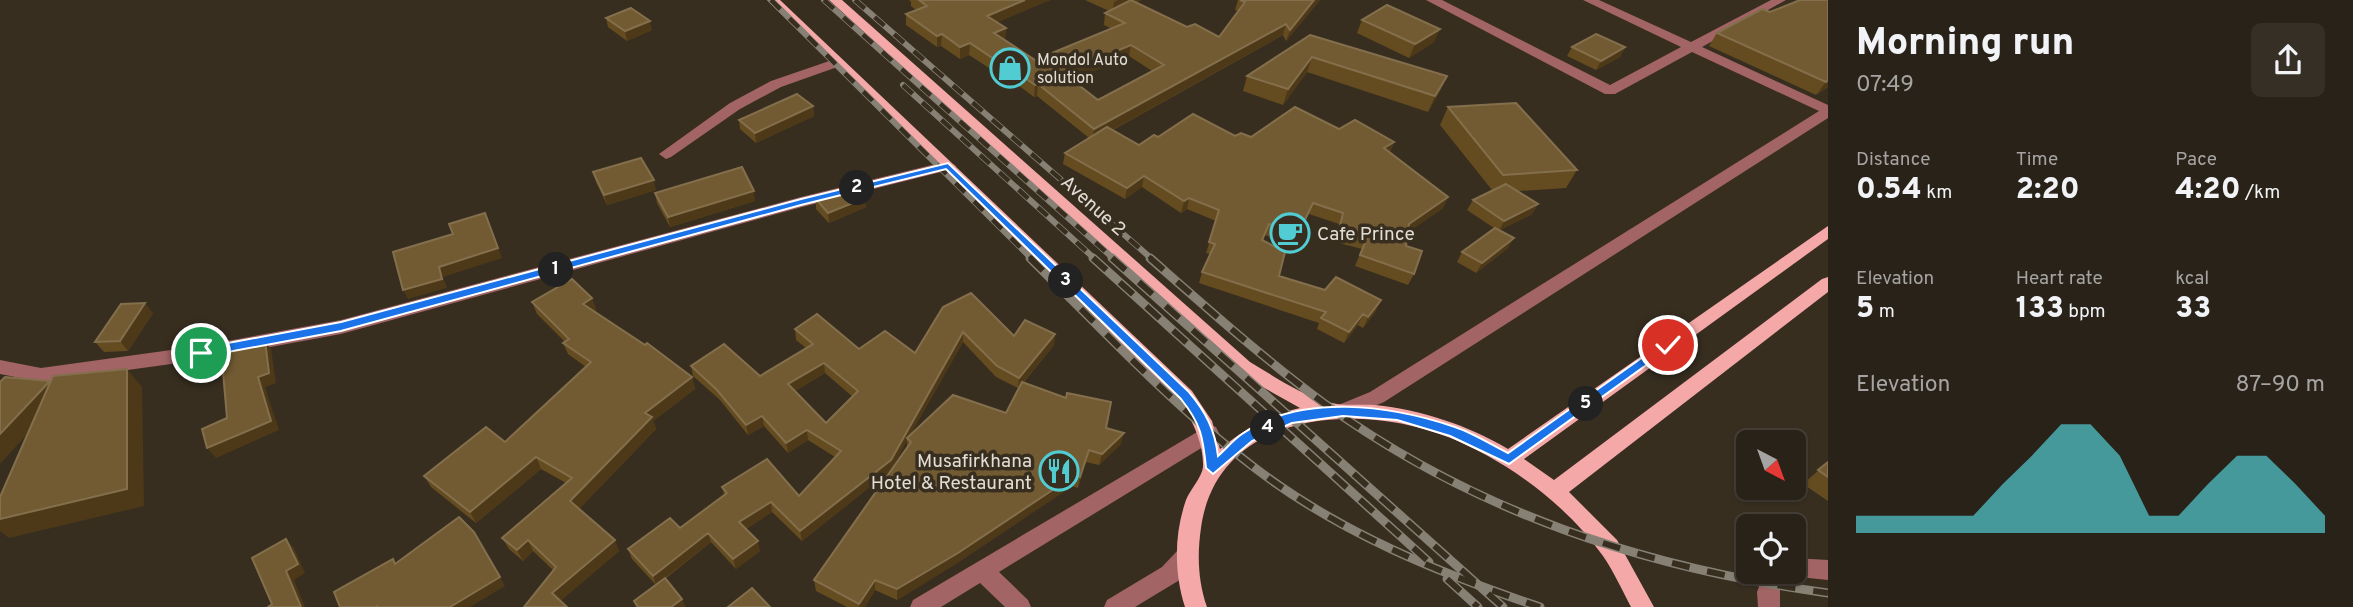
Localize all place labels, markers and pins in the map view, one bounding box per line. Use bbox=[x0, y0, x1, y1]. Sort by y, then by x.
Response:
shop icon: Mondol Auto solution bbox=[989, 47, 1031, 89]
place label: Mondol Auto solution bbox=[1037, 51, 1128, 89]
pin: 2 bbox=[840, 170, 874, 206]
cafe icon: Cafe Prince bbox=[1269, 212, 1311, 254]
place label: Cafe Prince bbox=[1317, 223, 1415, 247]
pin: 1 bbox=[538, 252, 574, 288]
pin: 3 bbox=[1048, 264, 1084, 298]
pin bbox=[1638, 315, 1698, 375]
pin bbox=[171, 323, 231, 383]
pin: 5 bbox=[1568, 386, 1604, 422]
pin: 4 bbox=[1250, 410, 1286, 446]
place label: Musafirkhana Hotel & Restaurant bbox=[871, 450, 1032, 496]
restaurant icon: Musafirkhana Hotel & Restaurant bbox=[1038, 450, 1080, 492]

